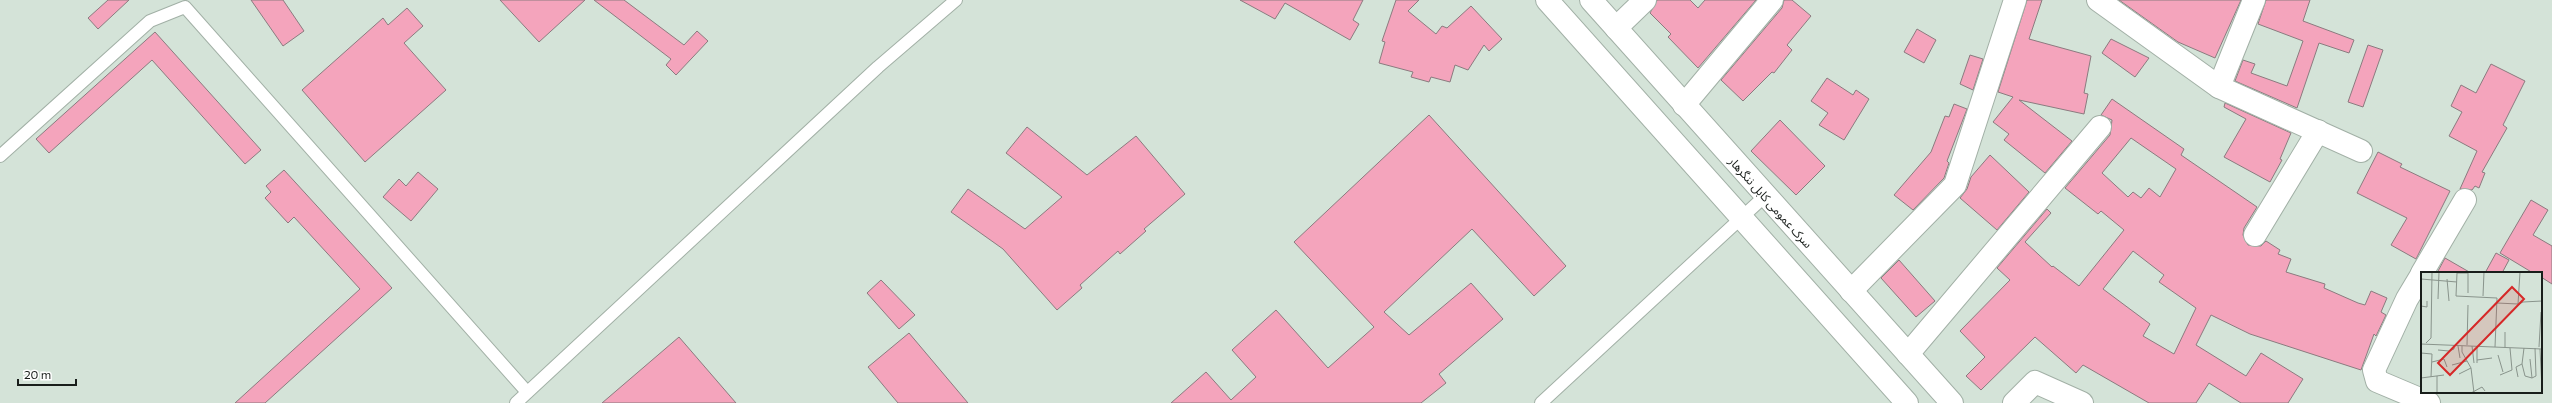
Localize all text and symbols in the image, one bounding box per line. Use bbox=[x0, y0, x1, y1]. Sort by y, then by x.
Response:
street label: سرک عمومی کابل ننگرهار bbox=[1725, 153, 1816, 251]
inset map bbox=[2421, 272, 2542, 393]
scale bar bbox=[18, 361, 76, 387]
text: 20 m bbox=[24, 367, 51, 381]

